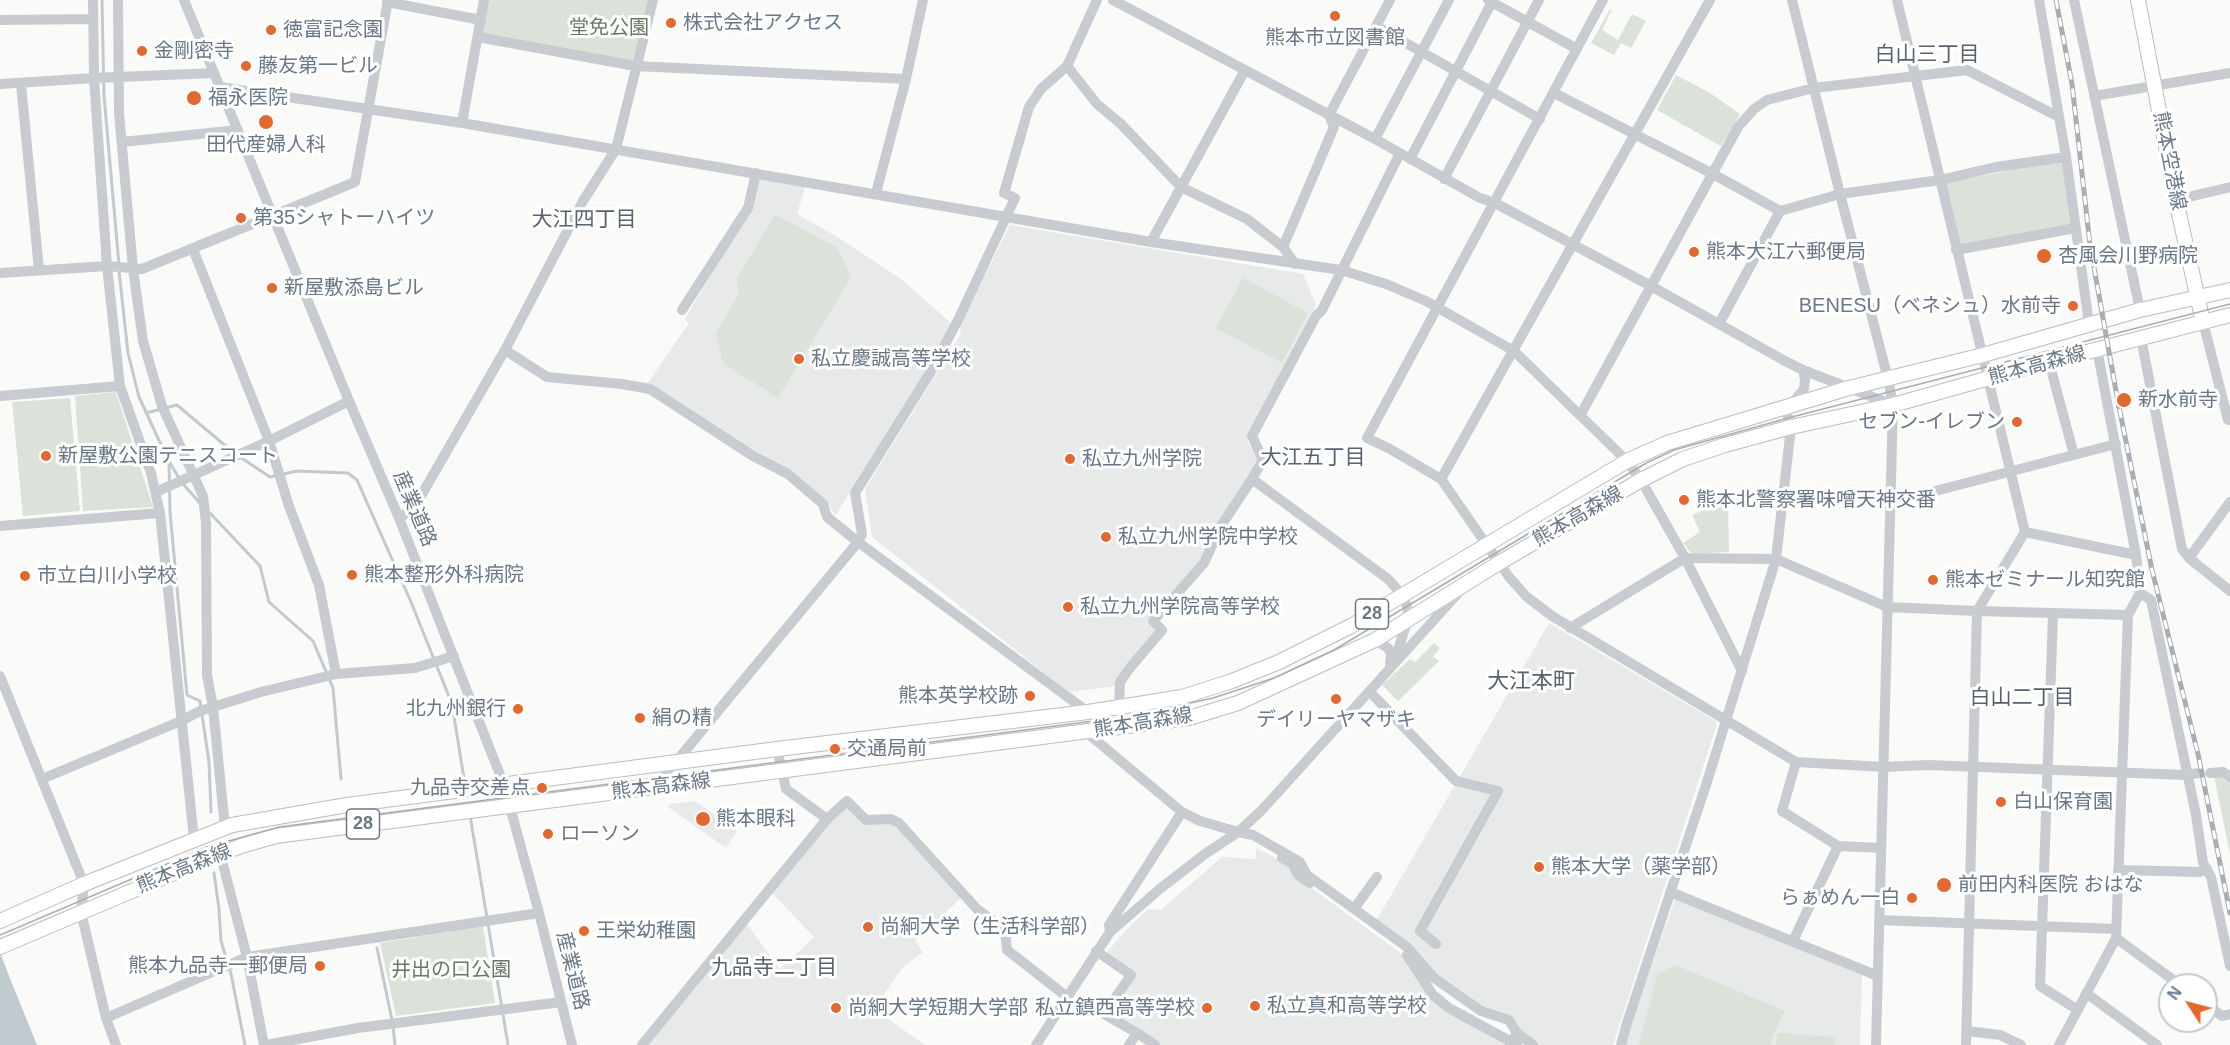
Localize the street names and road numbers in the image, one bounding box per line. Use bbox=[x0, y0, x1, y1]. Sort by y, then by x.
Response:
street label: 熊本空港線 bbox=[2148, 110, 2190, 212]
street label: 熊本高森線 bbox=[1986, 341, 2088, 391]
street label: 産業道路 bbox=[387, 467, 441, 551]
street label: 熊本高森線 bbox=[1529, 482, 1627, 552]
road number: 28 bbox=[1356, 599, 1388, 629]
street label: 熊本高森線 bbox=[1092, 703, 1194, 743]
street label: 熊本高森線 bbox=[610, 769, 712, 805]
road number: 28 bbox=[346, 809, 380, 839]
street label: 熊本高森線 bbox=[133, 839, 235, 899]
street label: 産業道路 bbox=[551, 929, 593, 1013]

